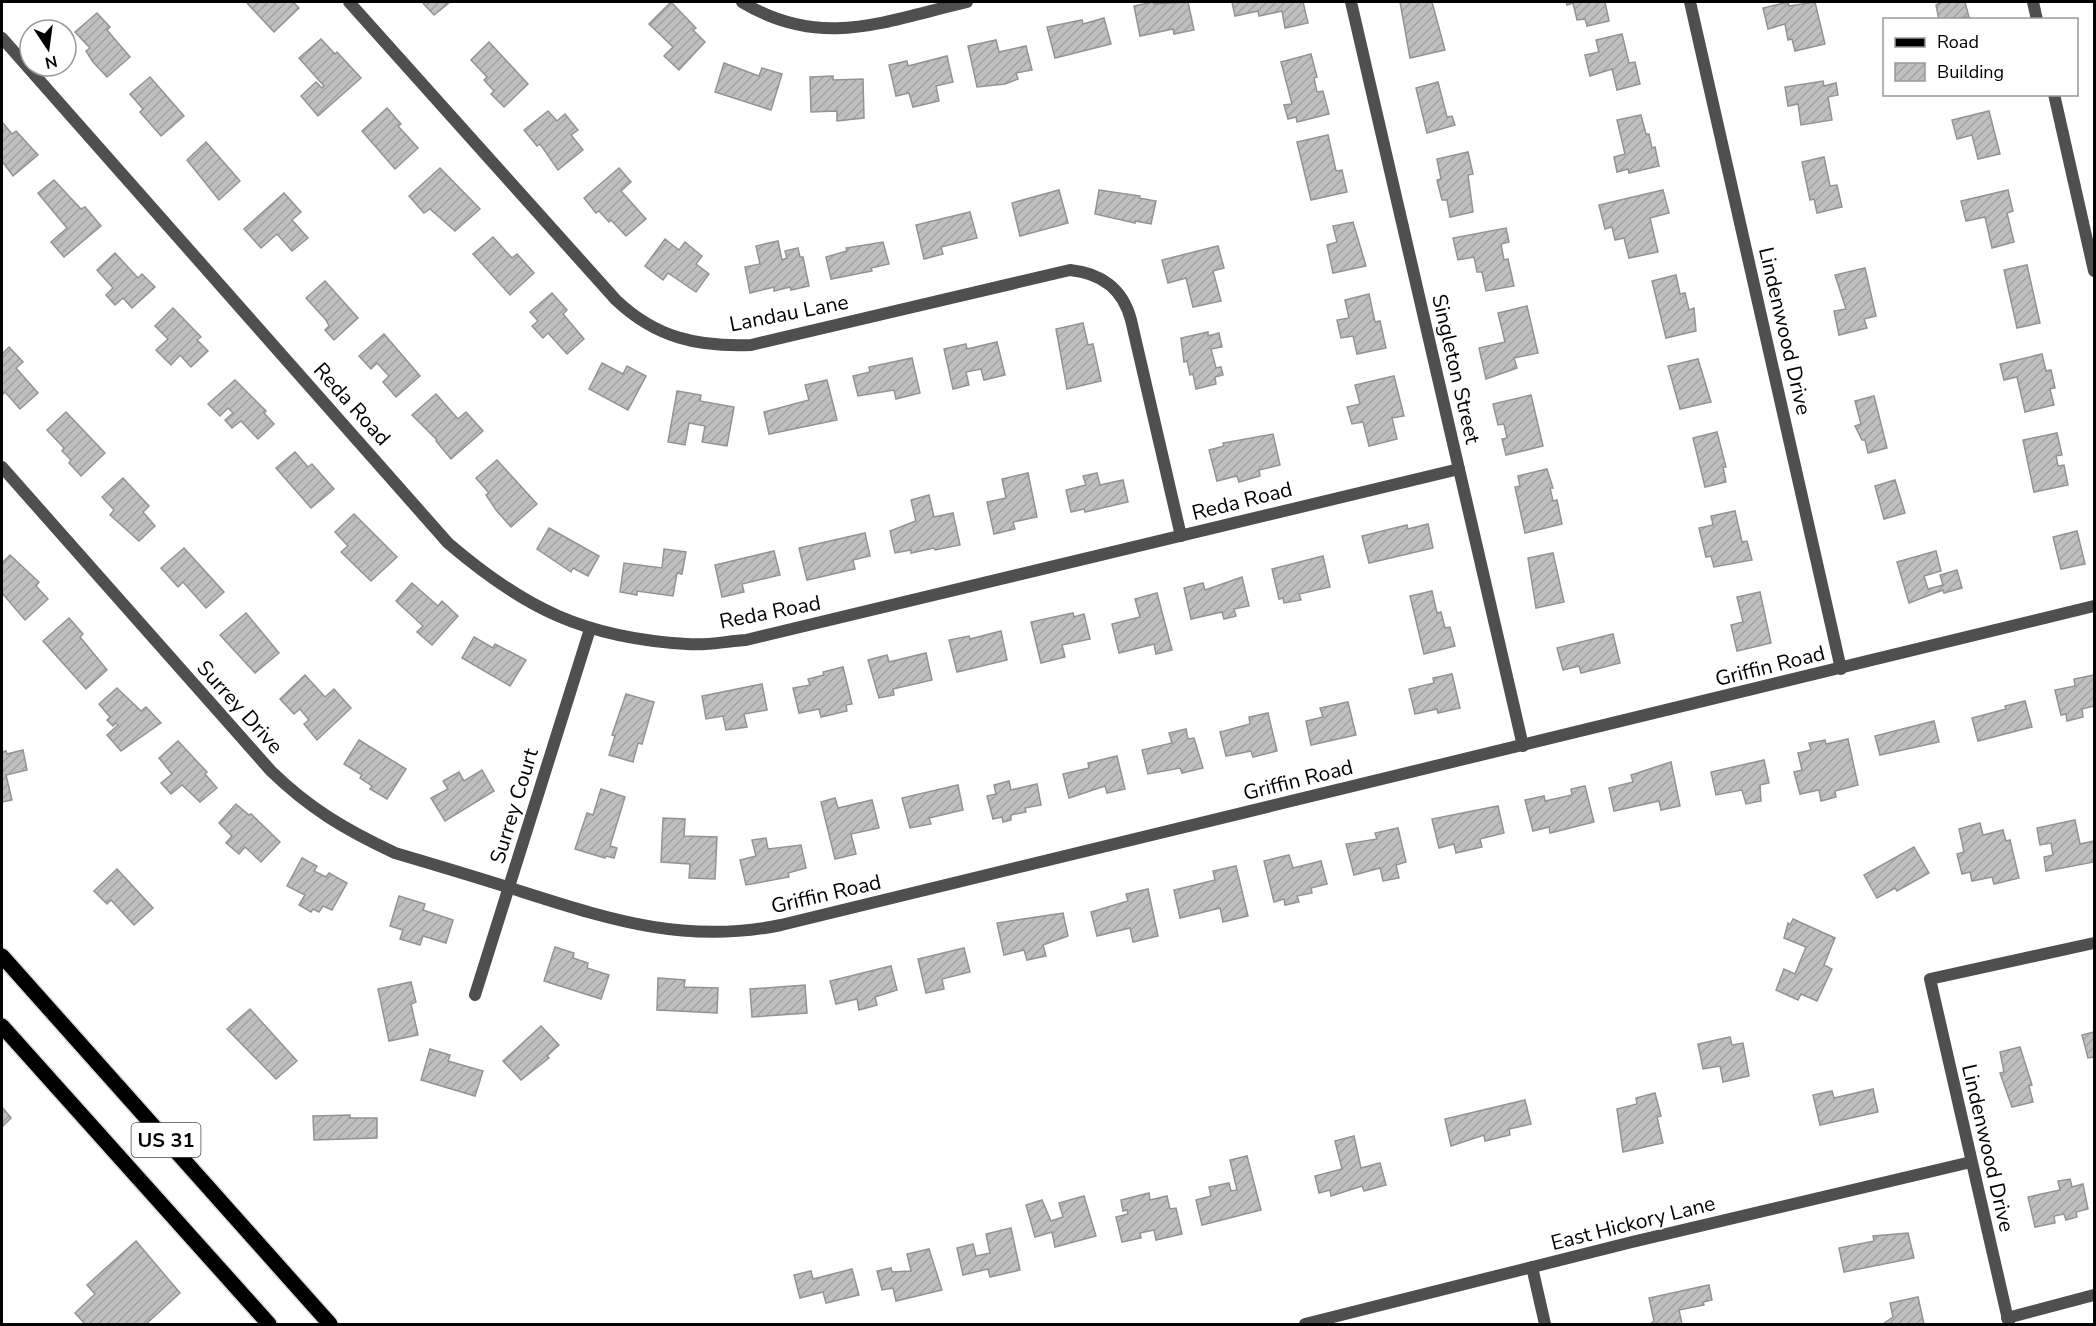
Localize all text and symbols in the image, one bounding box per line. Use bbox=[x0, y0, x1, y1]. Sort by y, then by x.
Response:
north arrow bbox=[18, 18, 78, 78]
legend bbox=[1883, 18, 2078, 96]
text: Road bbox=[1937, 30, 1979, 54]
text: N bbox=[43, 50, 59, 74]
text: Building bbox=[1937, 60, 2004, 84]
street label: Lindenwood Drive bbox=[1752, 244, 1818, 418]
street label: Landau Lane bbox=[727, 288, 851, 338]
street label: Singleton Street bbox=[1425, 291, 1487, 447]
street label: Reda Road bbox=[307, 357, 397, 451]
street label: Reda Road bbox=[1189, 475, 1295, 527]
street label: Reda Road bbox=[717, 588, 823, 636]
street label: Griffin Road bbox=[1712, 639, 1828, 693]
street label: Surrey Drive bbox=[191, 654, 289, 760]
street label: Surrey Court bbox=[483, 744, 545, 867]
street label: Griffin Road bbox=[1240, 753, 1356, 807]
street label: Griffin Road bbox=[768, 868, 884, 920]
street label: Lindenwood Drive bbox=[1955, 1061, 2021, 1235]
road number: US 31 bbox=[132, 1123, 201, 1157]
street label: East Hickory Lane bbox=[1548, 1189, 1718, 1257]

